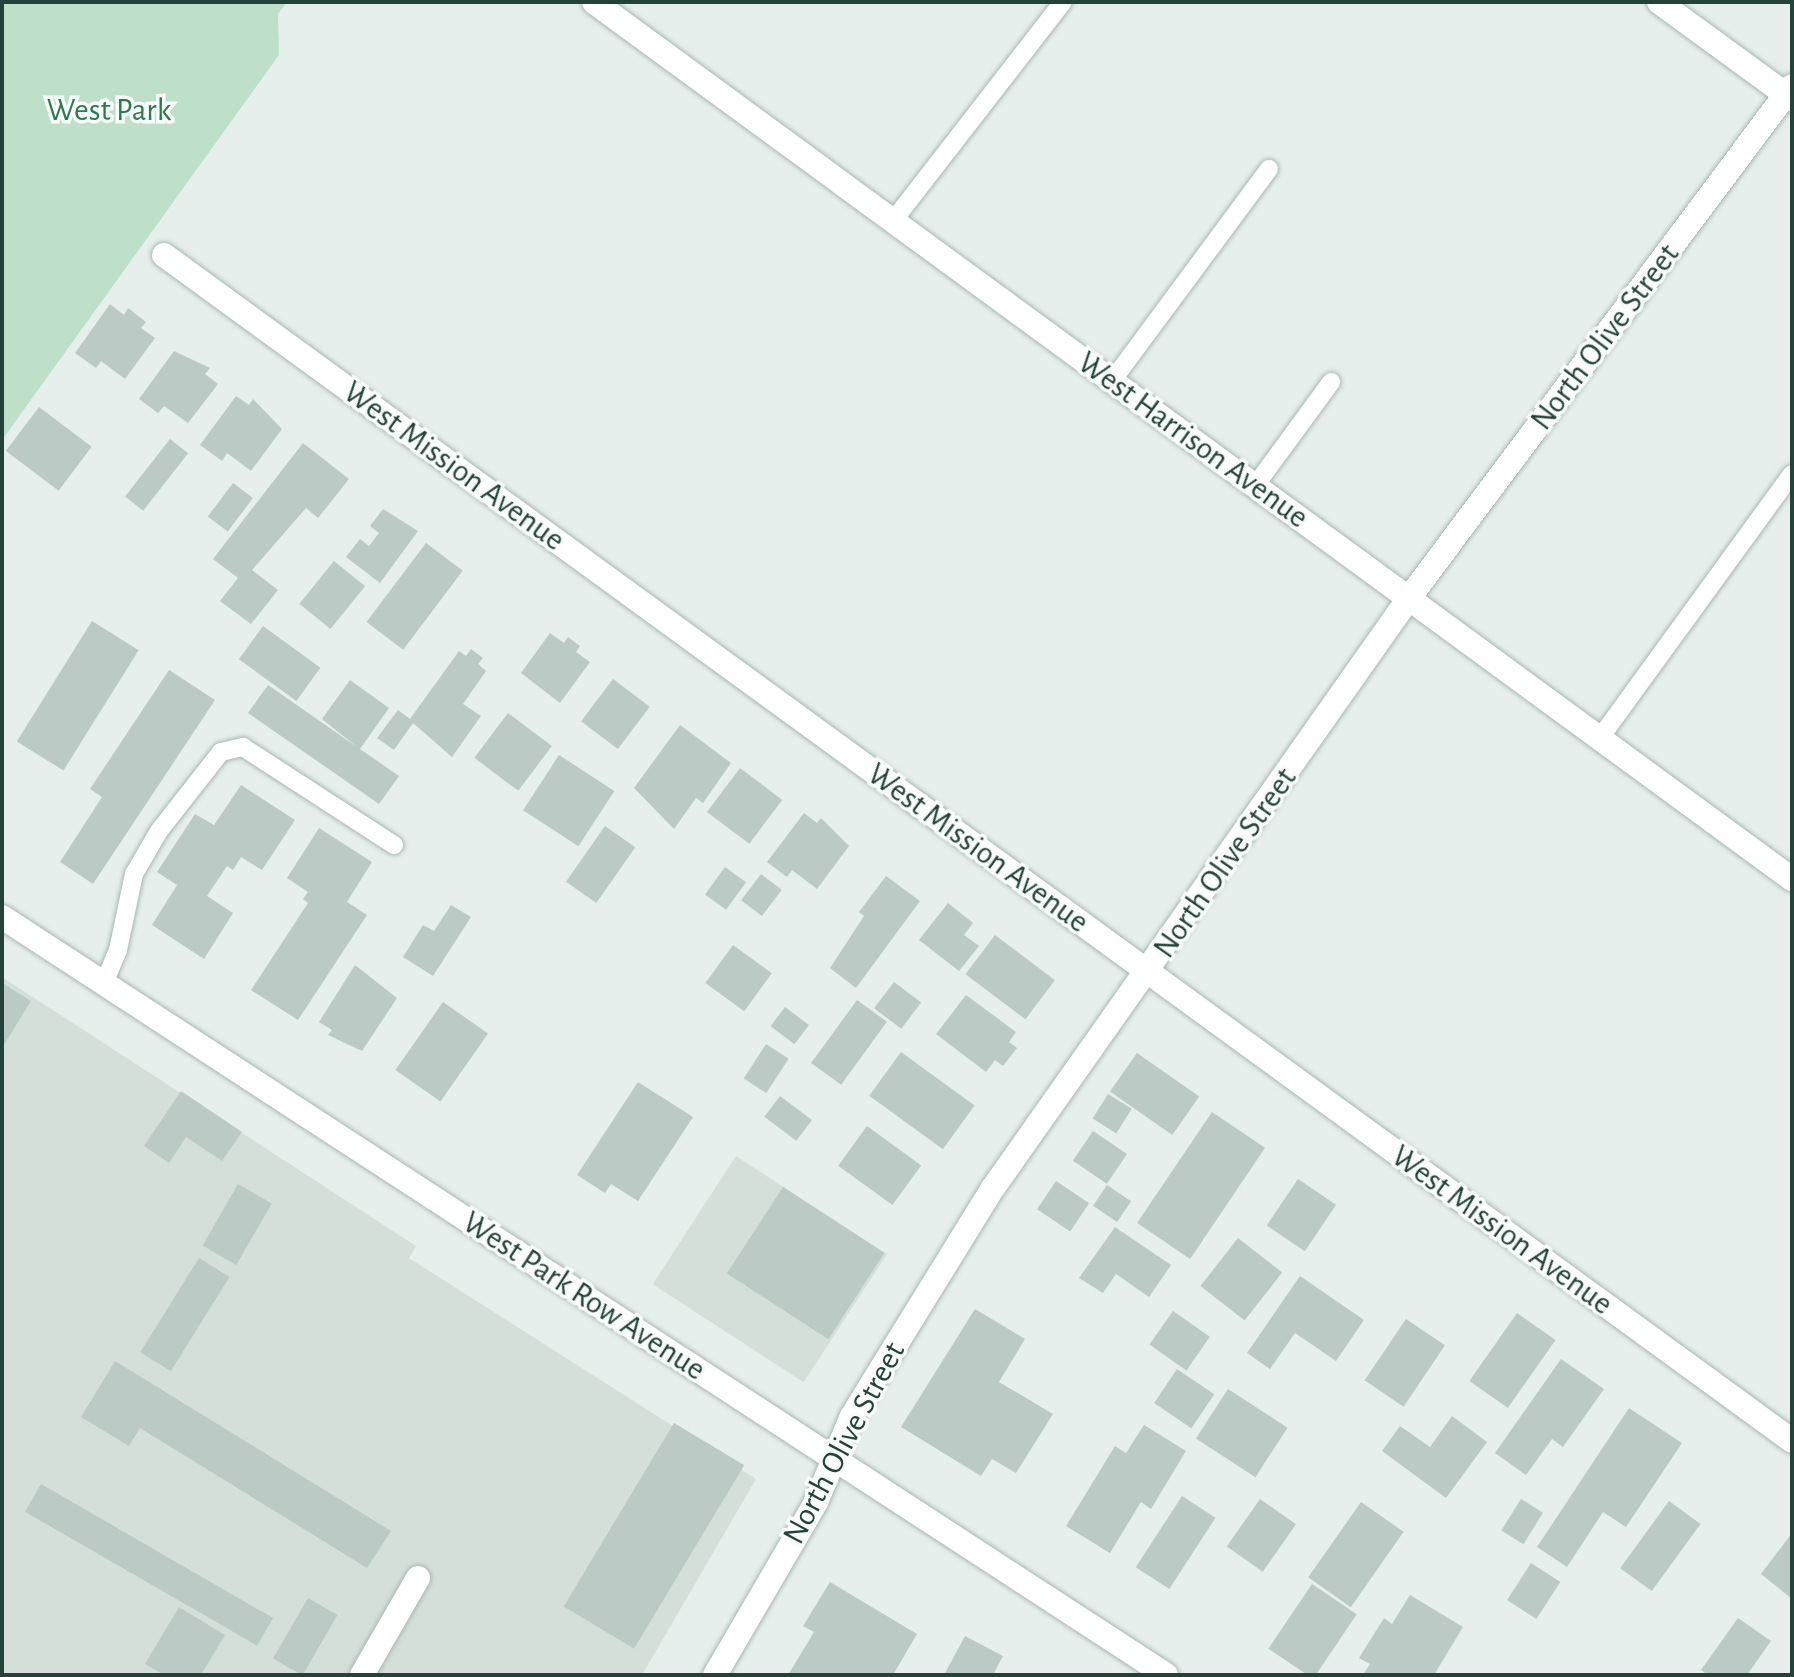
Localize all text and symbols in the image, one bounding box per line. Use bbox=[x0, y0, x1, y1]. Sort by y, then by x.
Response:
park label: West Park bbox=[47, 91, 171, 129]
street label: North Olive Street bbox=[1522, 236, 1688, 438]
street label: West Harrison Avenue bbox=[1070, 343, 1316, 537]
street label: West Mission Avenue bbox=[336, 373, 572, 559]
street label: West Mission Avenue bbox=[860, 755, 1096, 941]
street label: North Olive Street bbox=[1145, 760, 1305, 966]
street label: West Mission Avenue bbox=[1384, 1137, 1620, 1323]
street label: West Park Row Avenue bbox=[455, 1203, 713, 1389]
street label: North Olive Street bbox=[775, 1335, 913, 1551]

